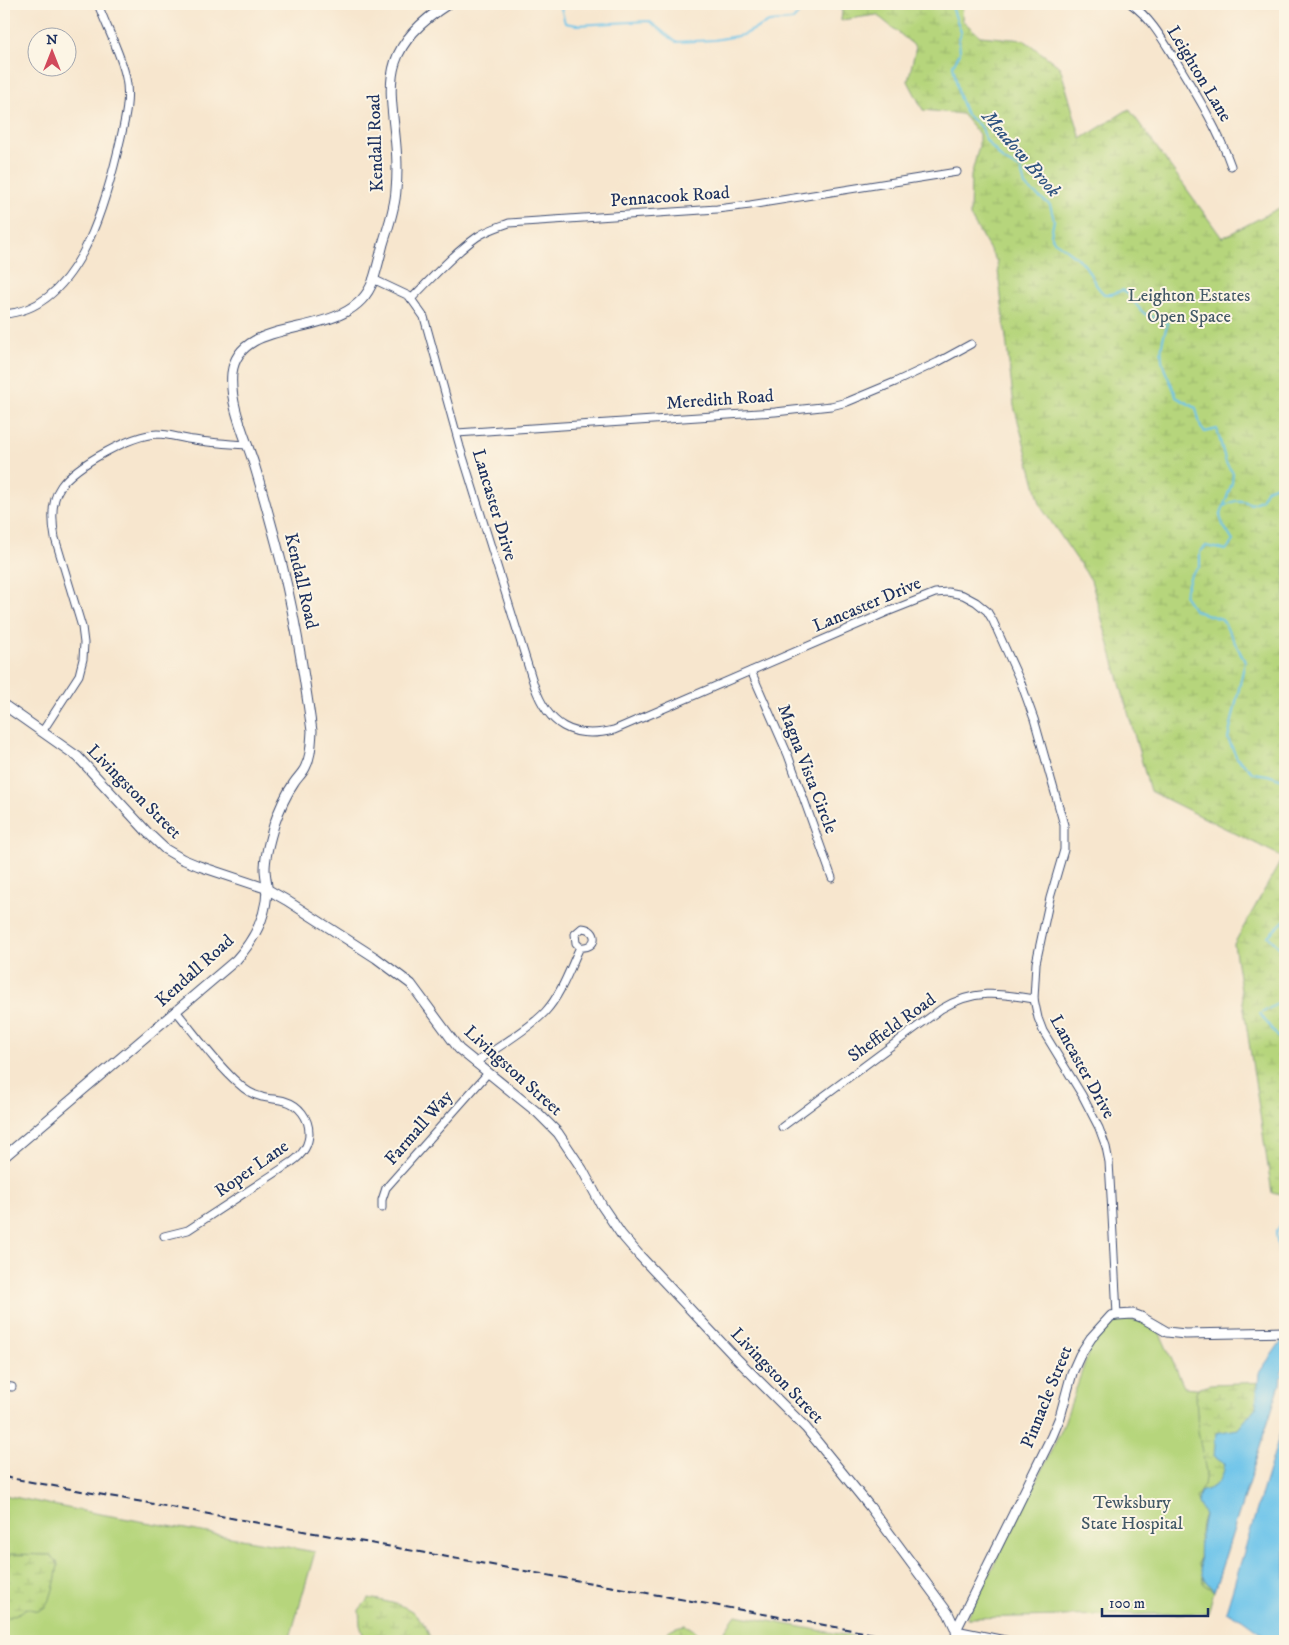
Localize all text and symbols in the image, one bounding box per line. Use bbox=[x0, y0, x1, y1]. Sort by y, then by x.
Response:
street label: Leighton Lane bbox=[1162, 22, 1236, 126]
north arrow bbox=[28, 28, 78, 78]
text: N bbox=[46, 31, 58, 49]
street label: Kendall Road bbox=[363, 94, 389, 192]
water label: Meadow Brook bbox=[976, 104, 1065, 202]
street label: Pennacook Road bbox=[610, 182, 730, 212]
park label: Leighton Estates Open Space bbox=[1128, 285, 1250, 328]
street label: Meredith Road bbox=[666, 385, 774, 415]
street label: Lancaster Drive bbox=[467, 447, 521, 563]
street label: Kendall Road bbox=[279, 531, 323, 631]
street label: Lancaster Drive bbox=[810, 572, 924, 638]
street label: Magna Vista Circle bbox=[772, 701, 842, 837]
street label: Livingston Street bbox=[82, 740, 186, 844]
street label: Kendall Road bbox=[151, 930, 239, 1012]
street label: Sheffield Road bbox=[844, 989, 940, 1067]
street label: Lancaster Drive bbox=[1044, 1011, 1120, 1123]
street label: Livingston Street bbox=[459, 1021, 567, 1121]
street label: Farmall Way bbox=[380, 1086, 458, 1170]
street label: Roper Lane bbox=[211, 1136, 293, 1202]
street label: Livingston Street bbox=[726, 1324, 828, 1429]
street label: Pinnacle Street bbox=[1016, 1342, 1078, 1451]
park label: Tewksbury State Hospital bbox=[1081, 1492, 1184, 1535]
scale bar bbox=[1102, 1585, 1208, 1617]
text: 100 m bbox=[1109, 1594, 1145, 1613]

